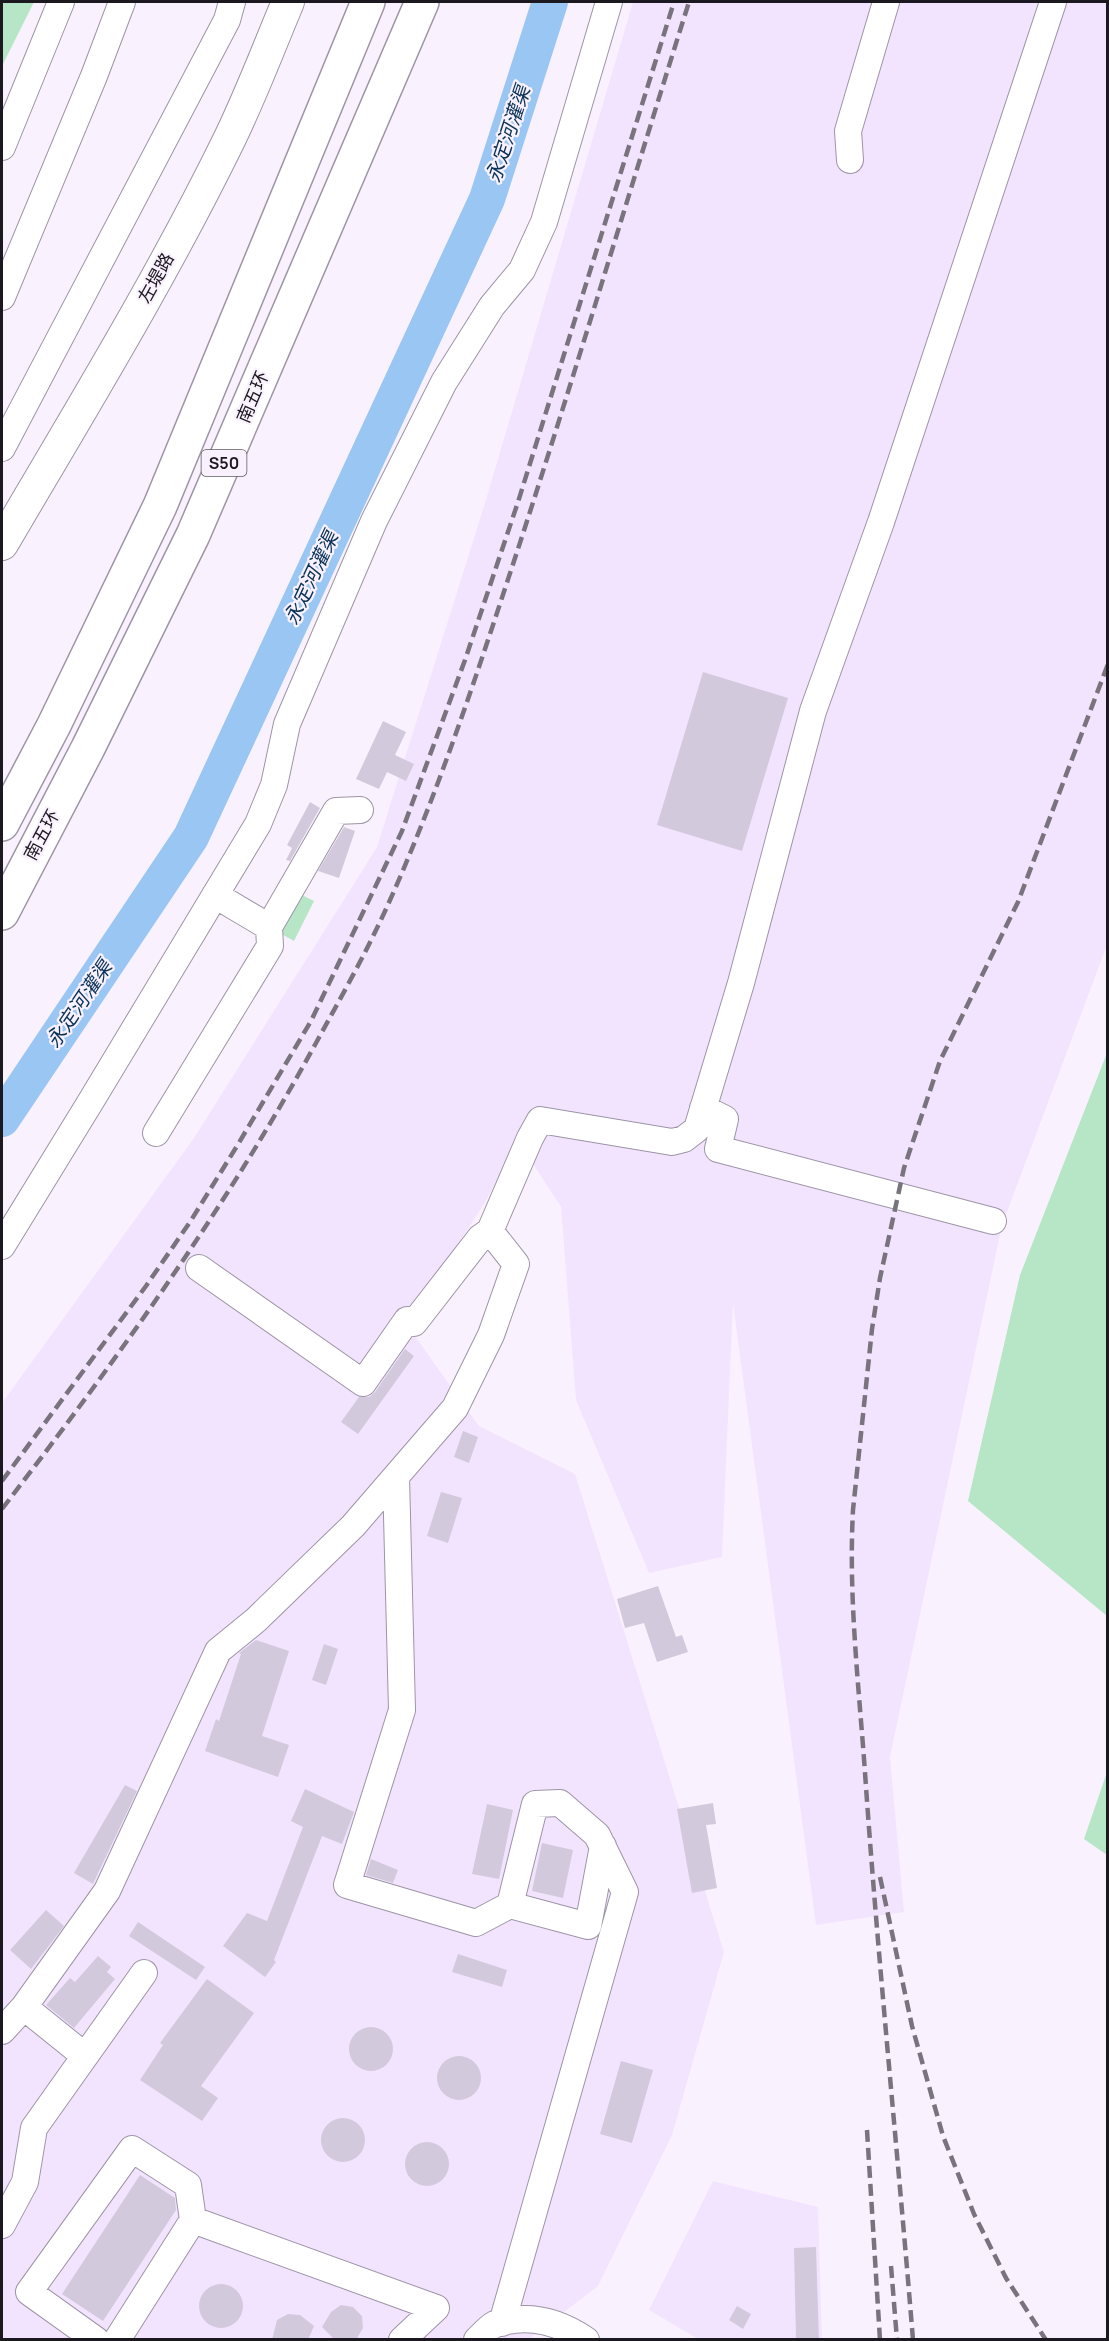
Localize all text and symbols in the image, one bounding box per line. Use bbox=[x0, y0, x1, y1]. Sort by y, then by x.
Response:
water label: 永定河灌渠 bbox=[479, 79, 537, 186]
street label: 左堤路 bbox=[132, 248, 179, 307]
street label: 南五环 bbox=[230, 367, 274, 426]
road number: S50 bbox=[202, 450, 246, 476]
water label: 永定河灌渠 bbox=[277, 524, 345, 629]
street label: 南五环 bbox=[18, 805, 64, 864]
water label: 永定河灌渠 bbox=[39, 952, 119, 1053]

